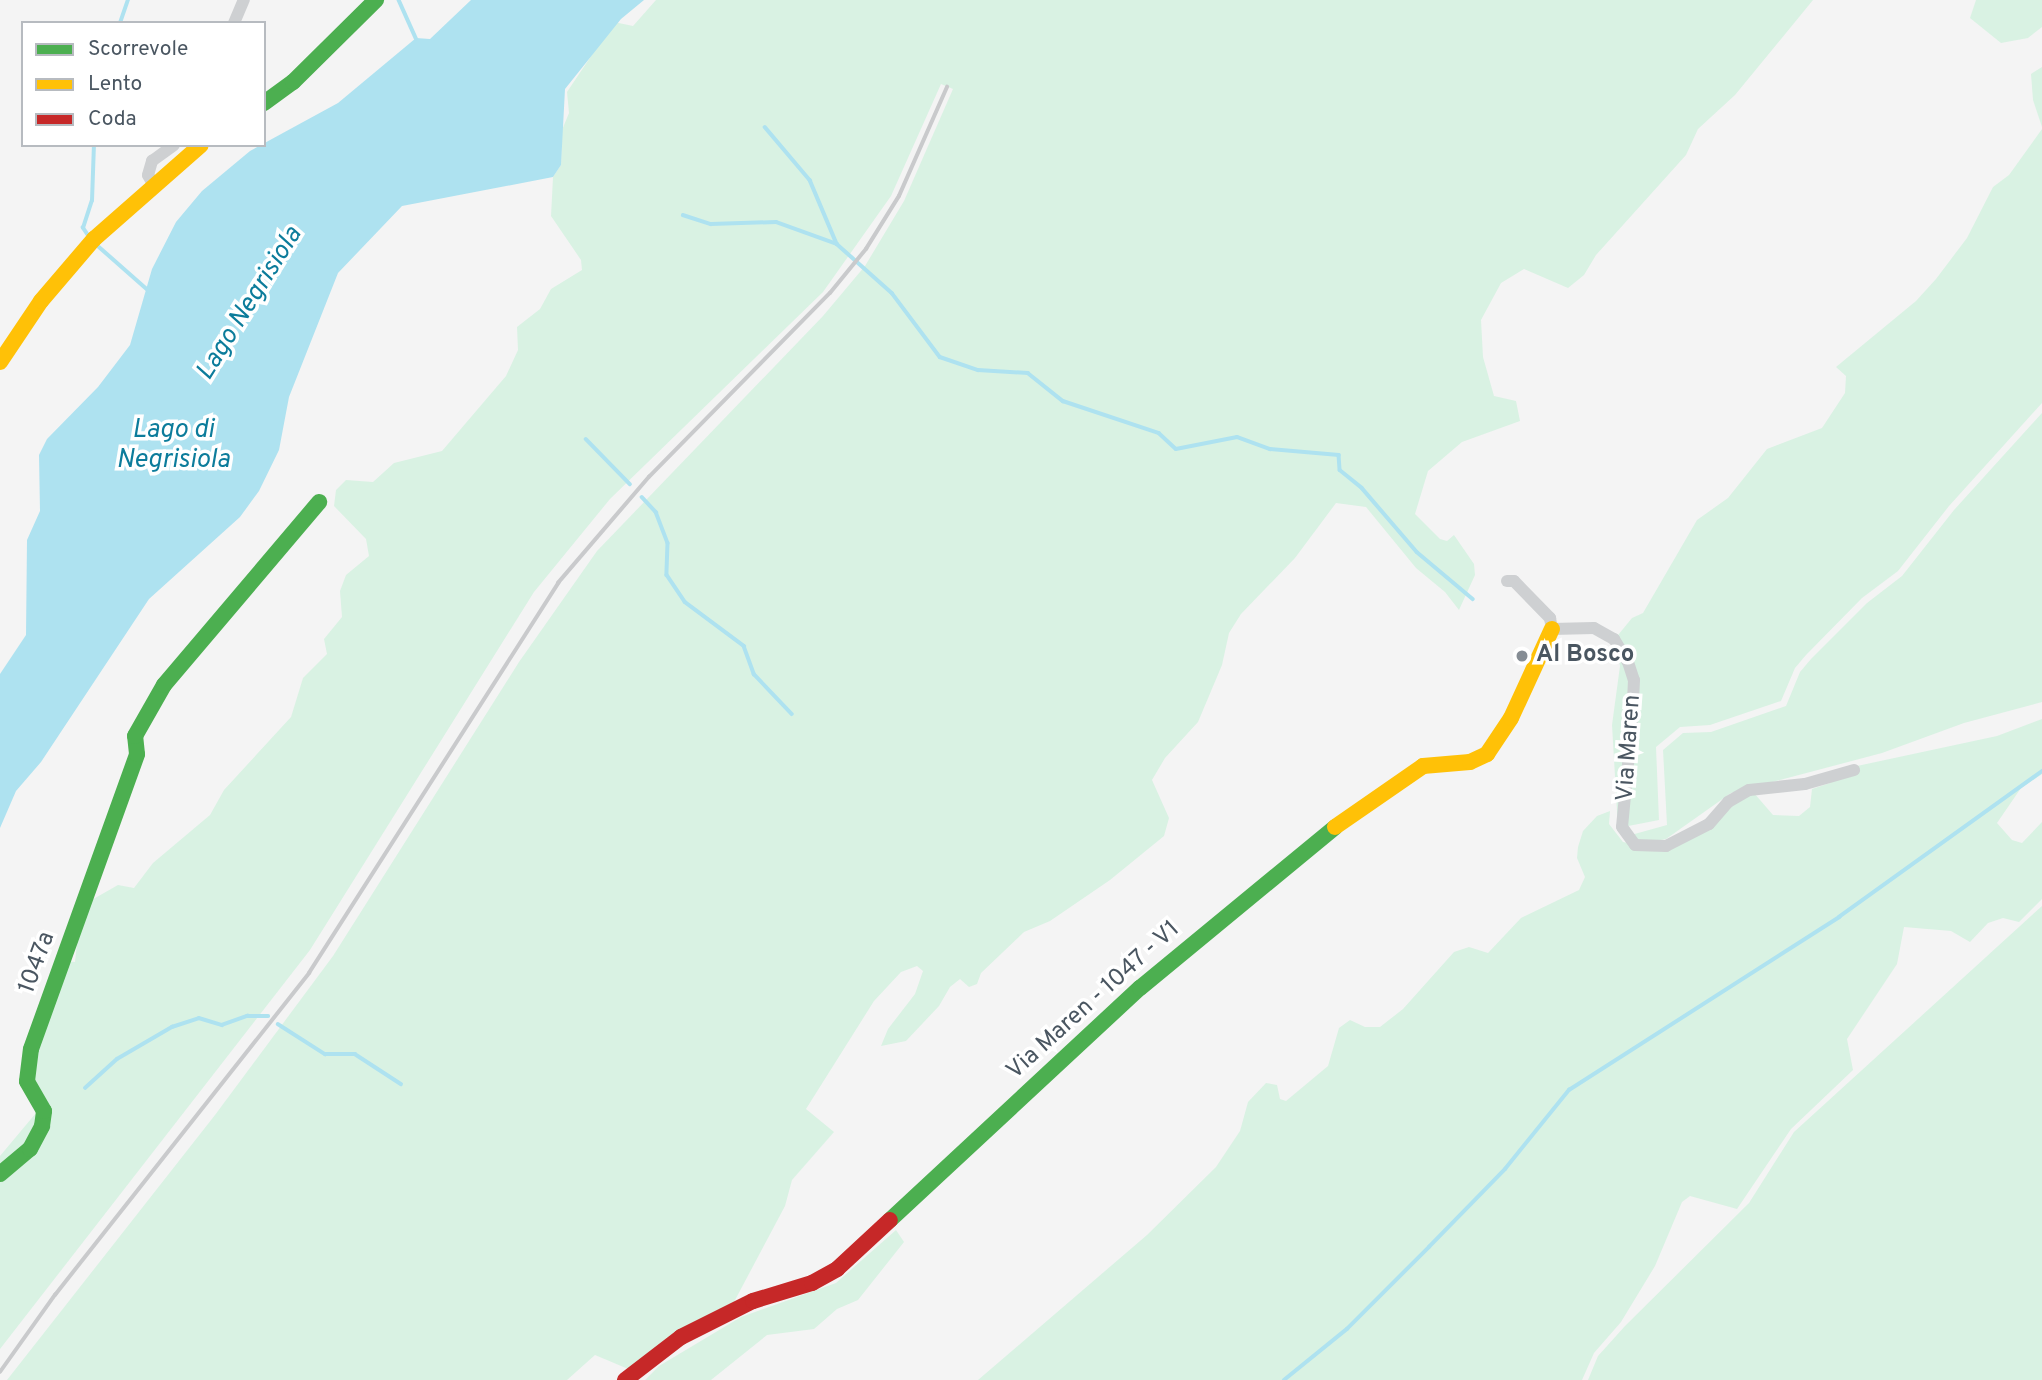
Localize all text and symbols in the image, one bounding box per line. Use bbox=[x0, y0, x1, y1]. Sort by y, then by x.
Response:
legend bbox=[21, 21, 266, 147]
text: Scorrevole bbox=[88, 36, 188, 63]
text: Lento bbox=[88, 71, 142, 98]
text: Coda bbox=[88, 106, 137, 133]
water label: Lago Negrisiola bbox=[190, 222, 310, 386]
water label: Lago di Negrisiola bbox=[116, 415, 230, 476]
place label: Al Bosco bbox=[1536, 642, 1634, 670]
marker: Al Bosco bbox=[1514, 648, 1530, 664]
street label: Via Maren bbox=[1612, 694, 1648, 802]
street label: Via Maren - 1047 - V1 bbox=[1001, 915, 1187, 1087]
street label: 1047a bbox=[14, 928, 62, 998]

